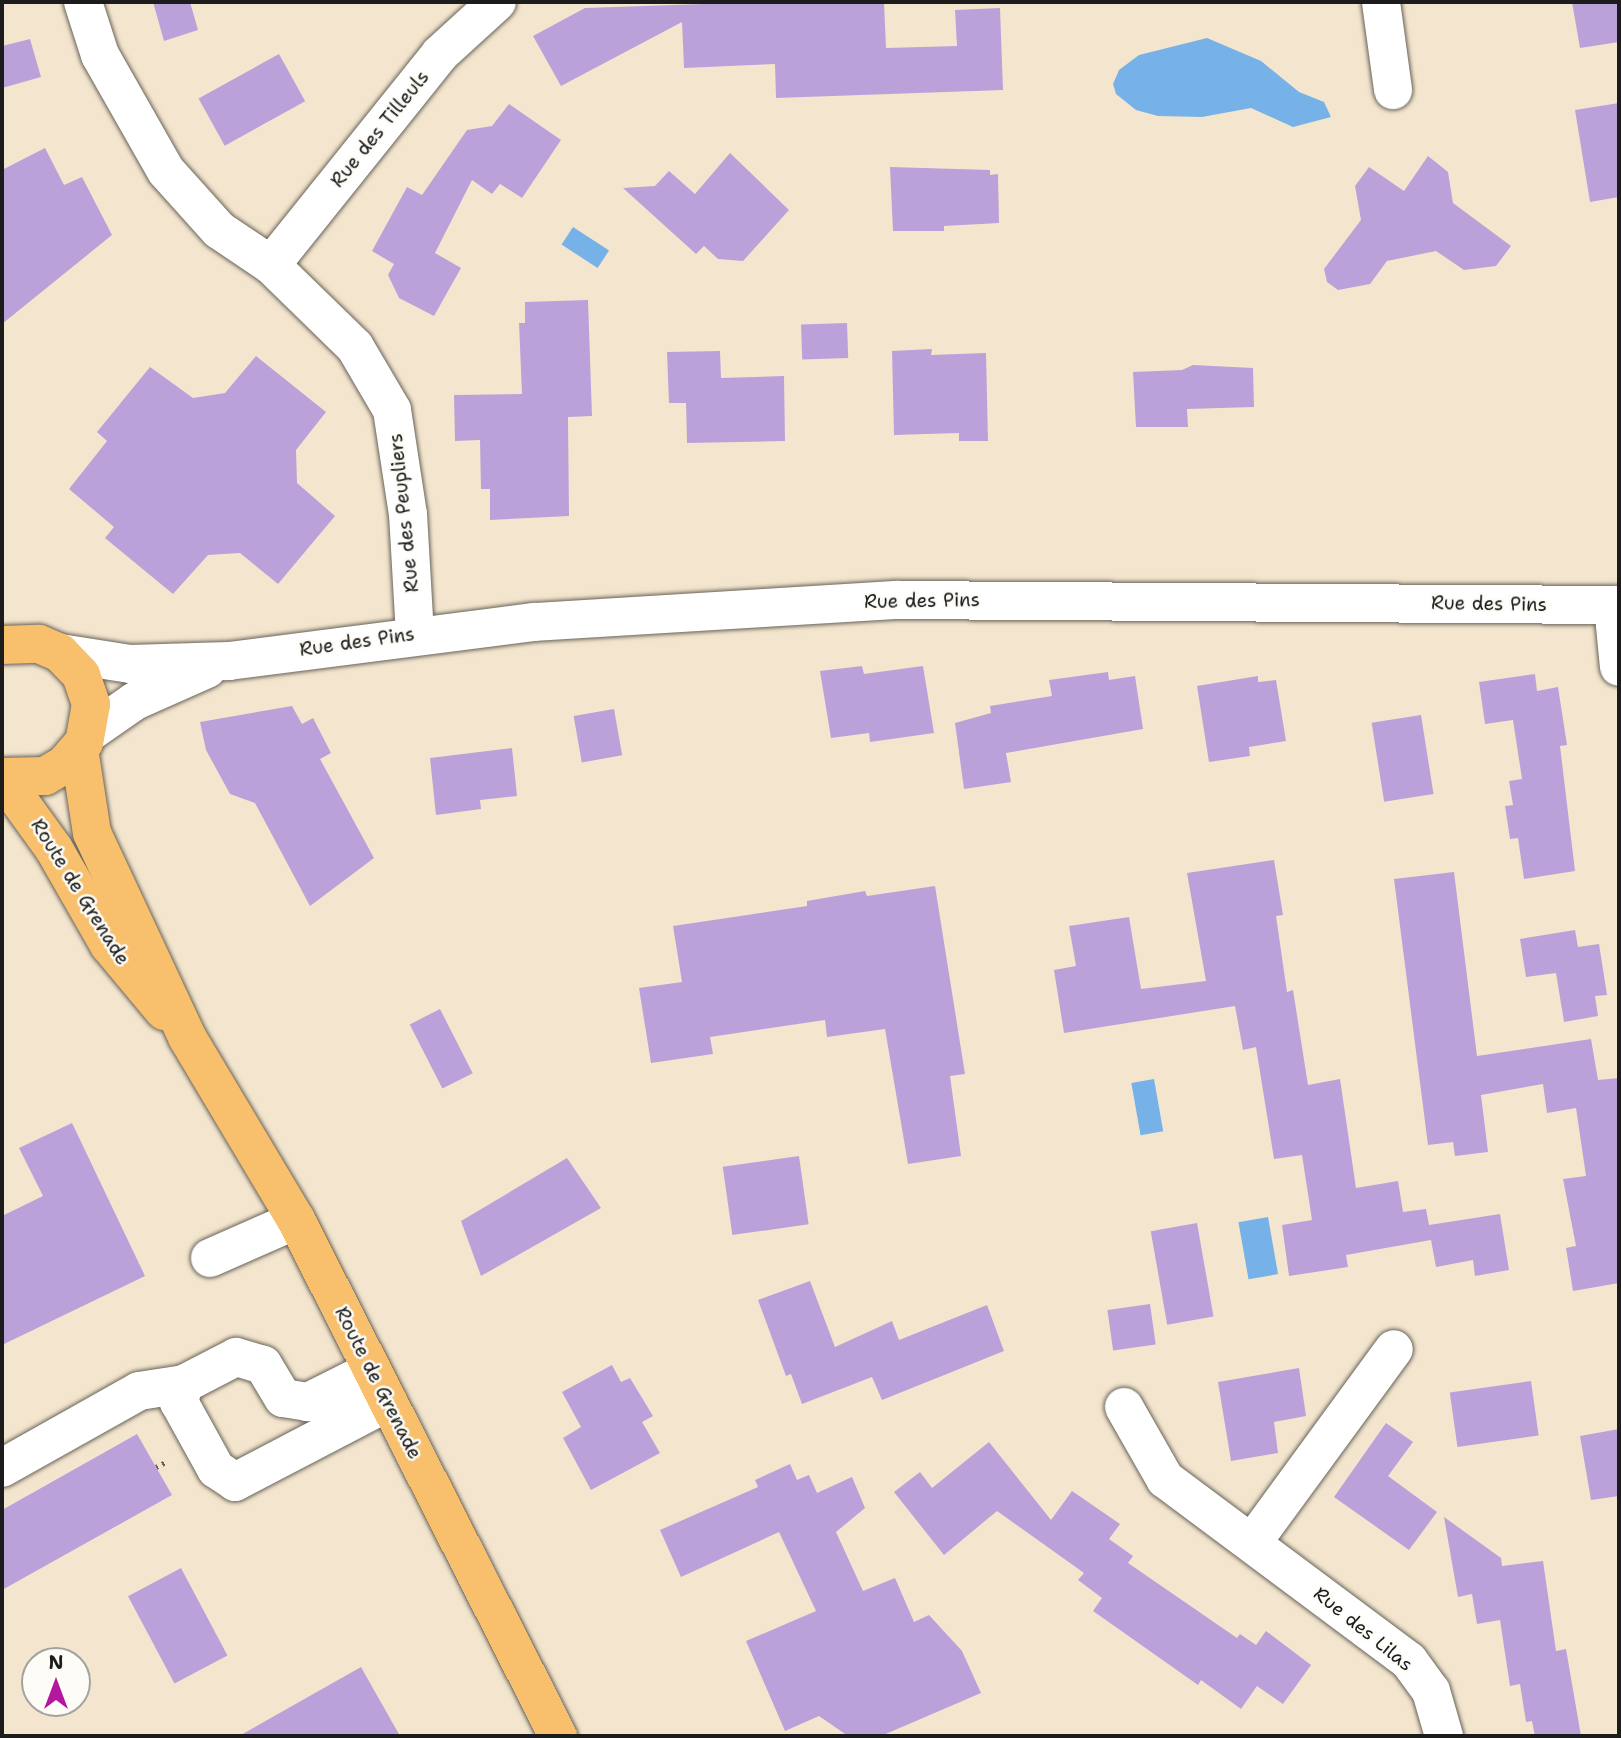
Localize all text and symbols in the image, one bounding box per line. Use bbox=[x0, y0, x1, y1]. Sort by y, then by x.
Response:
street label: Rue des Tilleuls bbox=[326, 66, 434, 192]
street label: Rue des Peupliers bbox=[384, 432, 424, 594]
street label: Rue des Pins bbox=[864, 589, 980, 613]
street label: Rue des Pins bbox=[1431, 592, 1547, 616]
street label: Rue des Pins bbox=[298, 623, 416, 661]
street label: Route de Grenade bbox=[26, 815, 134, 969]
street label: Route de Grenade bbox=[330, 1303, 426, 1463]
street label: Rue des Lilas bbox=[1309, 1582, 1417, 1676]
north arrow bbox=[21, 1647, 91, 1717]
text: N bbox=[48, 1650, 64, 1675]

